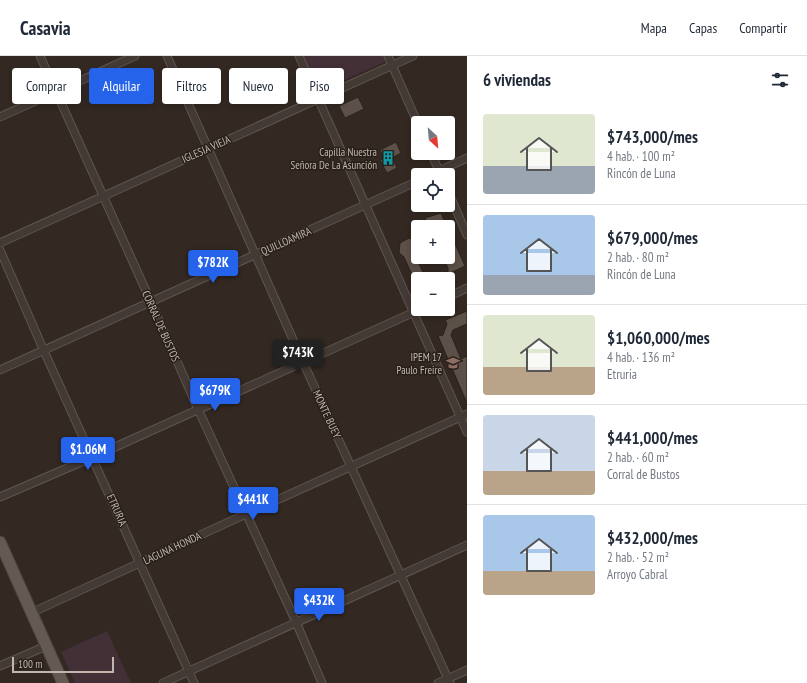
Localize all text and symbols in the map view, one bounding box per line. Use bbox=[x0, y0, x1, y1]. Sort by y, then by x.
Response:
text: Casavia bbox=[20, 16, 71, 40]
text: Mapa bbox=[641, 19, 667, 37]
text: Capas bbox=[689, 19, 717, 37]
text: Compartir bbox=[739, 19, 787, 37]
chip: Comprar bbox=[12, 68, 81, 104]
chip: Alquilar bbox=[89, 68, 154, 104]
chip: Filtros bbox=[162, 68, 221, 104]
chip: Nuevo bbox=[229, 68, 288, 104]
chip: Piso bbox=[296, 68, 344, 104]
text: 6 viviendas bbox=[483, 69, 551, 91]
icon: filters bbox=[769, 69, 791, 91]
north arrow bbox=[411, 116, 455, 160]
map controls bbox=[411, 116, 455, 316]
text: $743,000/mes bbox=[607, 126, 698, 148]
icon: home bbox=[515, 130, 563, 178]
street label: IGLESIA VIEJA bbox=[180, 132, 233, 166]
place label: Capilla Nuestra Señora De La Asunción bbox=[291, 145, 377, 172]
text: 4 hab. · 100 m² bbox=[607, 148, 675, 165]
building icon: Capilla Nuestra Señora De La Asunción bbox=[380, 150, 396, 166]
text: Rincón de Luna bbox=[607, 165, 676, 182]
button: locate bbox=[411, 168, 455, 212]
button: + bbox=[411, 220, 455, 264]
street label: QUILLOAMIRA bbox=[259, 223, 314, 258]
text: $679,000/mes bbox=[607, 227, 698, 249]
icon: home bbox=[515, 231, 563, 279]
text: 2 hab. · 80 m² bbox=[607, 249, 669, 266]
pin: $782K bbox=[185, 250, 241, 284]
text: $782K bbox=[197, 254, 229, 271]
text: Rincón de Luna bbox=[607, 266, 676, 283]
button: − bbox=[411, 272, 455, 316]
street label: CORRAL DE BUSTOS bbox=[139, 288, 183, 364]
text: $1,060,000/mes bbox=[607, 327, 710, 349]
icon: home bbox=[515, 331, 563, 379]
pin: $743K bbox=[270, 340, 326, 374]
text: $743K bbox=[282, 344, 314, 361]
text: 4 hab. · 136 m² bbox=[607, 349, 675, 366]
place label: IPEM 17 Paulo Freire bbox=[396, 350, 442, 377]
school or university icon: IPEM 17 Paulo Freire bbox=[445, 355, 461, 371]
text: Etruria bbox=[607, 366, 637, 383]
pin: $679K bbox=[187, 378, 243, 412]
text: $679K bbox=[199, 382, 231, 399]
street label: MONTE BUEY bbox=[310, 388, 344, 440]
text: $441,000/mes bbox=[607, 427, 698, 449]
icon: home bbox=[515, 431, 563, 479]
pin: $1.06M bbox=[55, 437, 121, 471]
text: $1.06M bbox=[70, 441, 106, 458]
text: 2 hab. · 60 m² bbox=[607, 449, 669, 466]
text: Corral de Bustos bbox=[607, 466, 680, 483]
pin: $441K bbox=[225, 487, 281, 521]
text: $441K bbox=[237, 491, 269, 508]
street label: ETRURIA bbox=[104, 492, 131, 529]
text: $432,000/mes bbox=[607, 527, 698, 549]
street label: LAGUNA HONDA bbox=[141, 528, 204, 568]
icon: home bbox=[515, 531, 563, 579]
text: 2 hab. · 52 m² bbox=[607, 549, 669, 566]
text: Arroyo Cabral bbox=[607, 566, 667, 583]
pin: $432K bbox=[291, 588, 347, 622]
text: $432K bbox=[303, 592, 335, 609]
scale bar bbox=[12, 655, 114, 674]
text: 100 m bbox=[18, 657, 42, 671]

